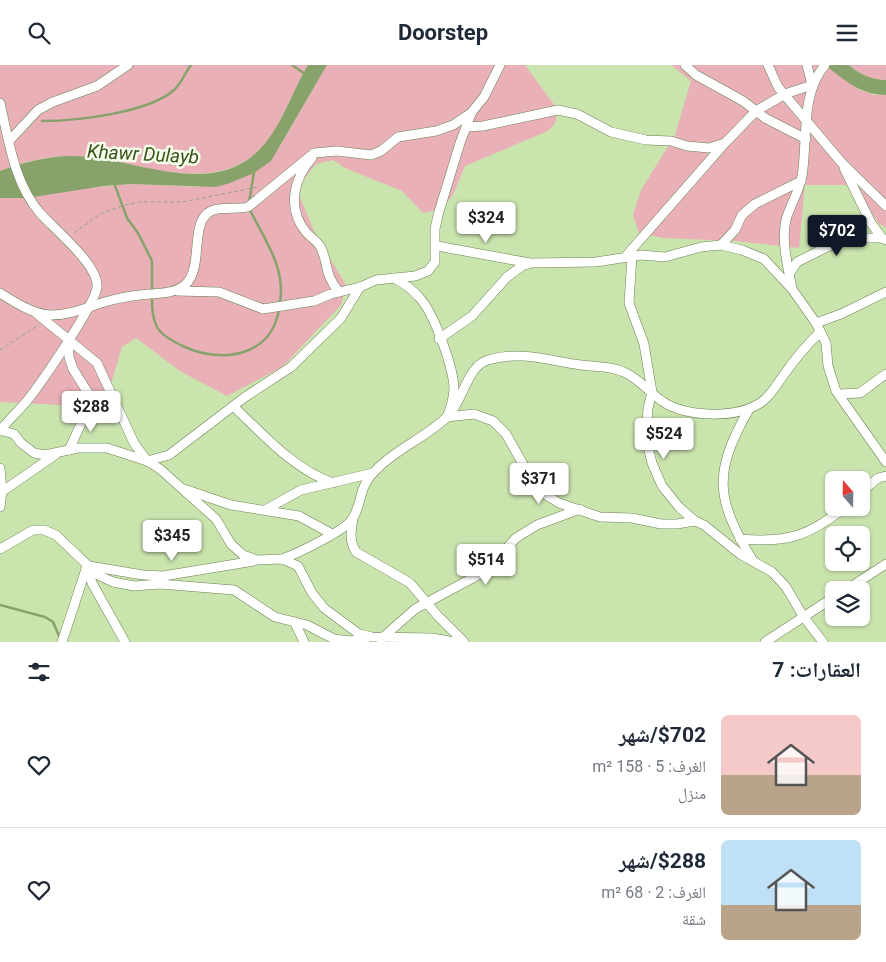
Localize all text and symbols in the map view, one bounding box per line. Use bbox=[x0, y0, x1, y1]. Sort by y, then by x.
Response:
icon: search bbox=[25, 19, 53, 47]
icon: menu bbox=[833, 19, 861, 47]
text: Doorstep bbox=[398, 20, 488, 45]
water label: Khawr Dulayb bbox=[86, 140, 200, 168]
pin: $324 bbox=[456, 201, 516, 244]
text: $324 bbox=[468, 208, 504, 227]
pin: $702 bbox=[807, 215, 867, 257]
text: $702 bbox=[819, 221, 855, 240]
pin: $288 bbox=[61, 391, 121, 433]
text: $288 bbox=[73, 397, 109, 416]
pin: $524 bbox=[634, 417, 694, 460]
text: $524 bbox=[646, 424, 682, 443]
pin: $371 bbox=[509, 463, 569, 505]
text: $371 bbox=[521, 469, 557, 488]
north arrow bbox=[825, 471, 870, 516]
map controls bbox=[825, 471, 870, 626]
pin: $345 bbox=[142, 519, 202, 562]
text: $345 bbox=[154, 526, 190, 545]
button: locate bbox=[825, 526, 870, 571]
pin: $514 bbox=[456, 543, 516, 586]
text: $514 bbox=[468, 550, 504, 569]
button: layers bbox=[825, 581, 870, 626]
icon: filters bbox=[25, 658, 53, 686]
text: العقارات: 7 bbox=[772, 658, 861, 682]
text: $702/شهر bbox=[619, 723, 706, 747]
icon: home bbox=[761, 735, 821, 795]
icon: heart bbox=[25, 751, 53, 779]
text: الغرف: 5 · 158 m² bbox=[592, 757, 706, 776]
text: منزل bbox=[678, 784, 706, 803]
text: $288/شهر bbox=[619, 849, 706, 873]
icon: home bbox=[761, 860, 821, 920]
icon: heart bbox=[25, 876, 53, 904]
text: الغرف: 2 · 68 m² bbox=[601, 883, 706, 902]
text: شقة bbox=[682, 910, 706, 929]

